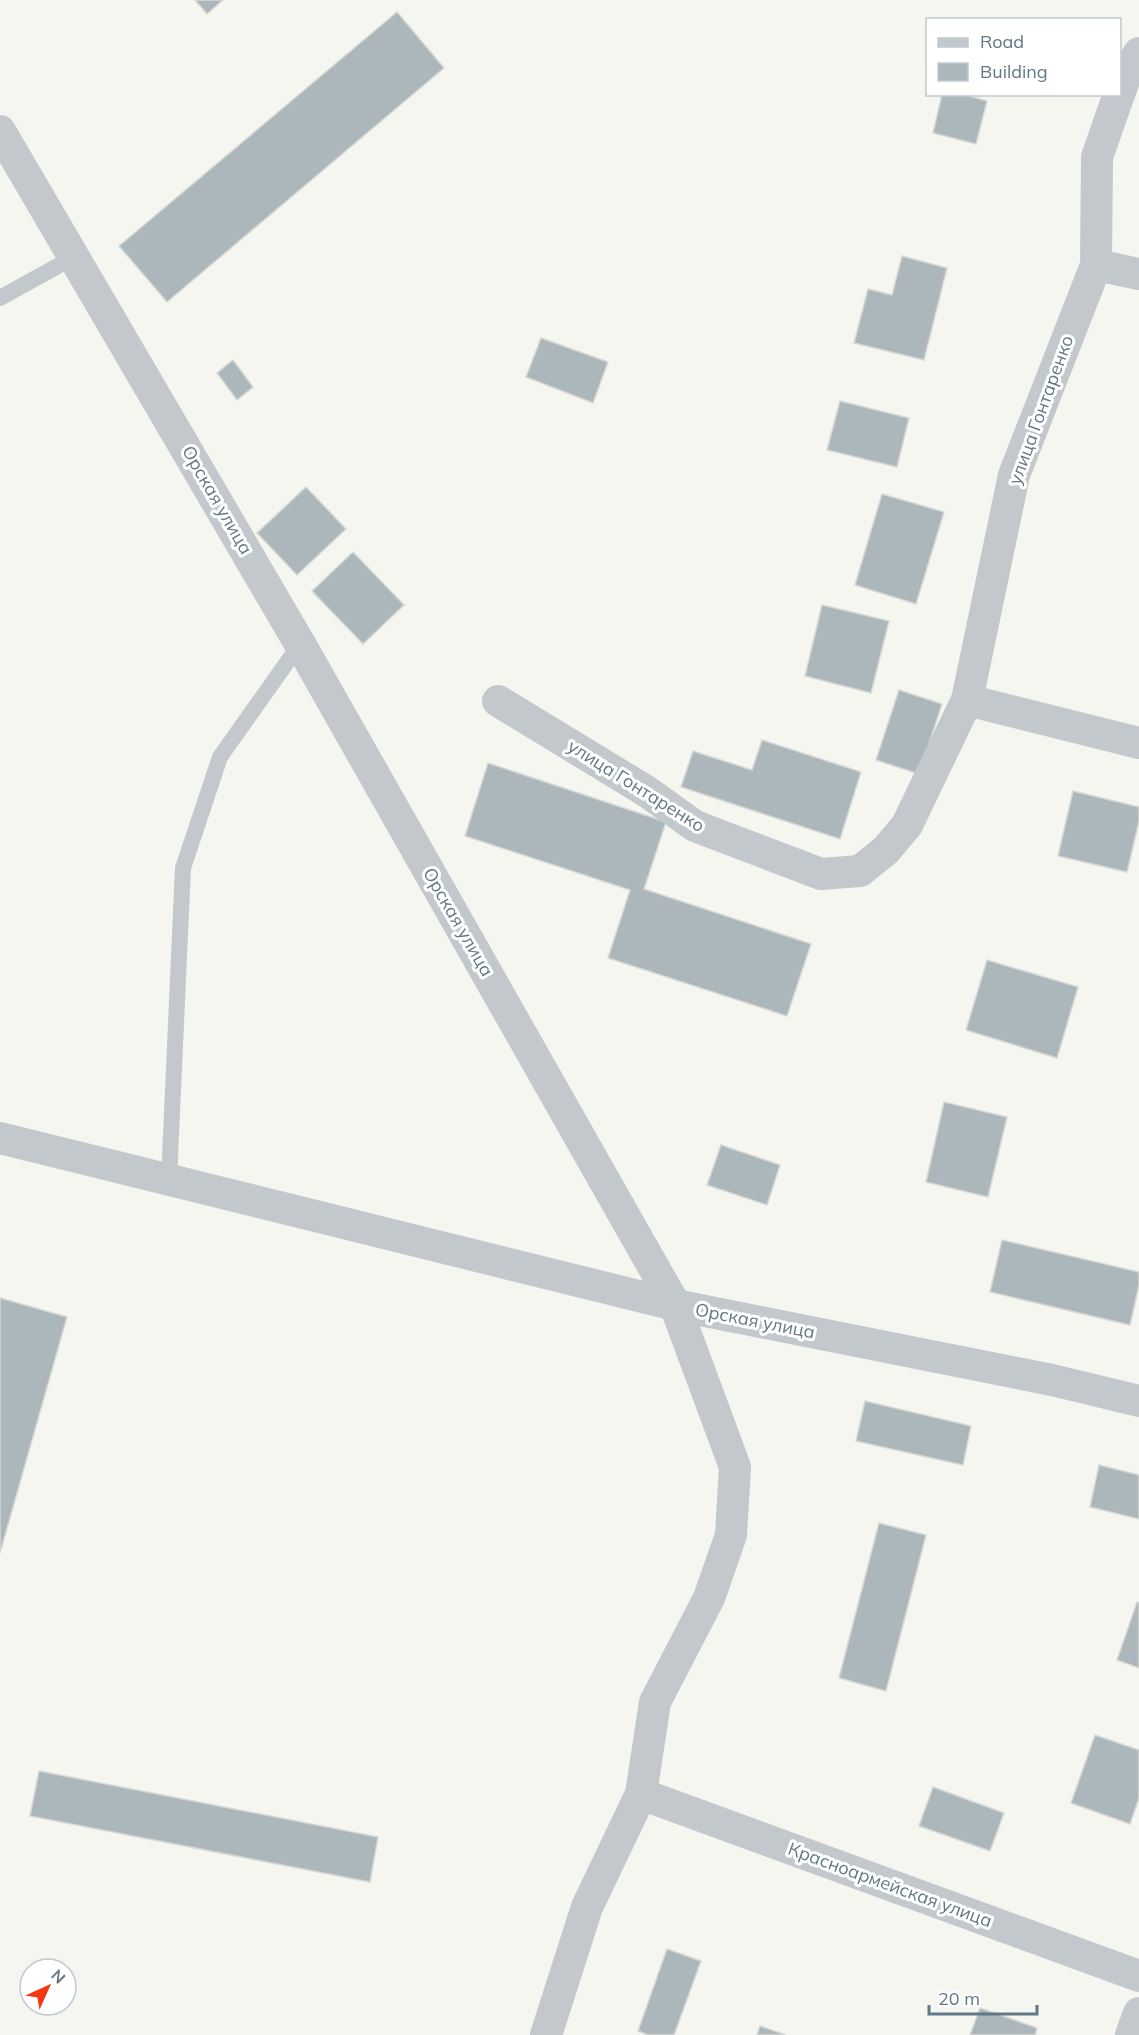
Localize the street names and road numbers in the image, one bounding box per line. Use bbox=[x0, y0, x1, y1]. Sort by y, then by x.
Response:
street label: улица Гонтаренко bbox=[1003, 332, 1078, 488]
street label: Орская улица bbox=[177, 441, 258, 558]
street label: улица Гонтаренко bbox=[563, 734, 709, 837]
street label: Орская улица bbox=[418, 863, 499, 980]
street label: Орская улица bbox=[693, 1298, 817, 1343]
street label: Красноармейская улица bbox=[785, 1837, 995, 1932]

